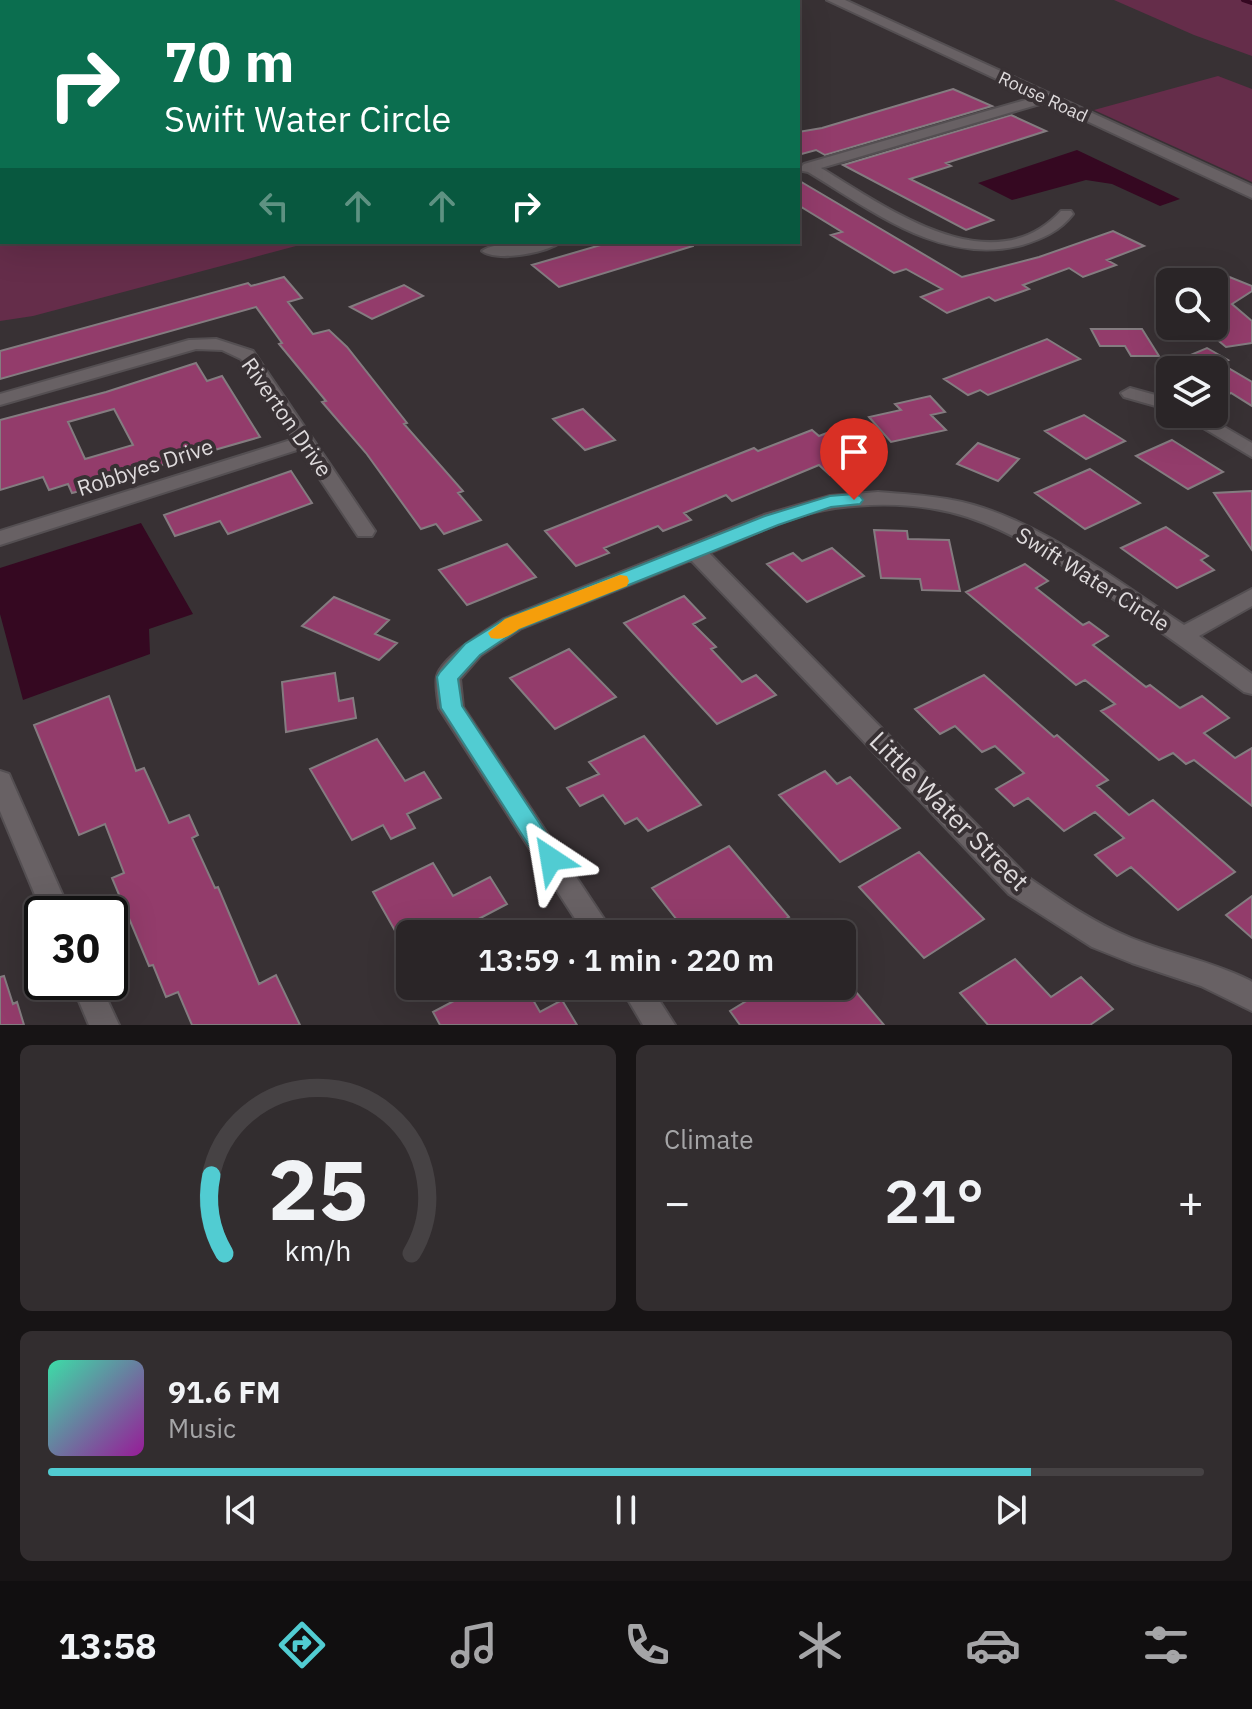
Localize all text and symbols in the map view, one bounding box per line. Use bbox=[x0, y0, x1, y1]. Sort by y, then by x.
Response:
text: 70 m bbox=[164, 25, 294, 97]
icon: right bbox=[32, 32, 136, 136]
street label: Rouse Road bbox=[995, 66, 1092, 127]
text: Swift Water Circle bbox=[164, 95, 451, 142]
icon: left bbox=[252, 184, 296, 228]
icon: ahead bbox=[336, 184, 380, 228]
icon: ahead bbox=[420, 184, 464, 228]
icon: right bbox=[504, 184, 548, 228]
map controls bbox=[1156, 268, 1228, 428]
button: search bbox=[1156, 268, 1228, 340]
street label: Riverton Drive bbox=[236, 351, 339, 482]
button: layers bbox=[1156, 356, 1228, 428]
pin bbox=[820, 418, 888, 500]
icon: arrive bbox=[832, 430, 876, 474]
street label: Robbyes Drive bbox=[73, 431, 217, 502]
street label: Swift Water Circle bbox=[1011, 520, 1175, 637]
street label: Little Water Street bbox=[863, 723, 1037, 897]
position arrow bbox=[509, 817, 593, 901]
speed limit sign: 30 bbox=[24, 896, 128, 1000]
text: 13:59 · 1 min · 220 m bbox=[478, 940, 774, 979]
text: Climate bbox=[664, 1122, 754, 1156]
text: 25 bbox=[268, 1135, 368, 1243]
text: 21° bbox=[884, 1161, 984, 1240]
text: − bbox=[664, 1173, 690, 1230]
text: + bbox=[1178, 1173, 1204, 1230]
text: km/h bbox=[284, 1232, 352, 1269]
text: 91.6 FM bbox=[168, 1372, 281, 1411]
text: Music bbox=[168, 1411, 236, 1445]
icon: previous bbox=[219, 1488, 263, 1532]
icon: pause bbox=[604, 1488, 648, 1532]
icon: next bbox=[989, 1488, 1033, 1532]
icon: directions bbox=[274, 1617, 330, 1673]
icon: music bbox=[446, 1617, 502, 1673]
icon: phone bbox=[619, 1617, 675, 1673]
icon: climate bbox=[792, 1617, 848, 1673]
icon: car bbox=[965, 1617, 1021, 1673]
icon: filters bbox=[1138, 1617, 1194, 1673]
text: 13:58 bbox=[58, 1622, 157, 1669]

